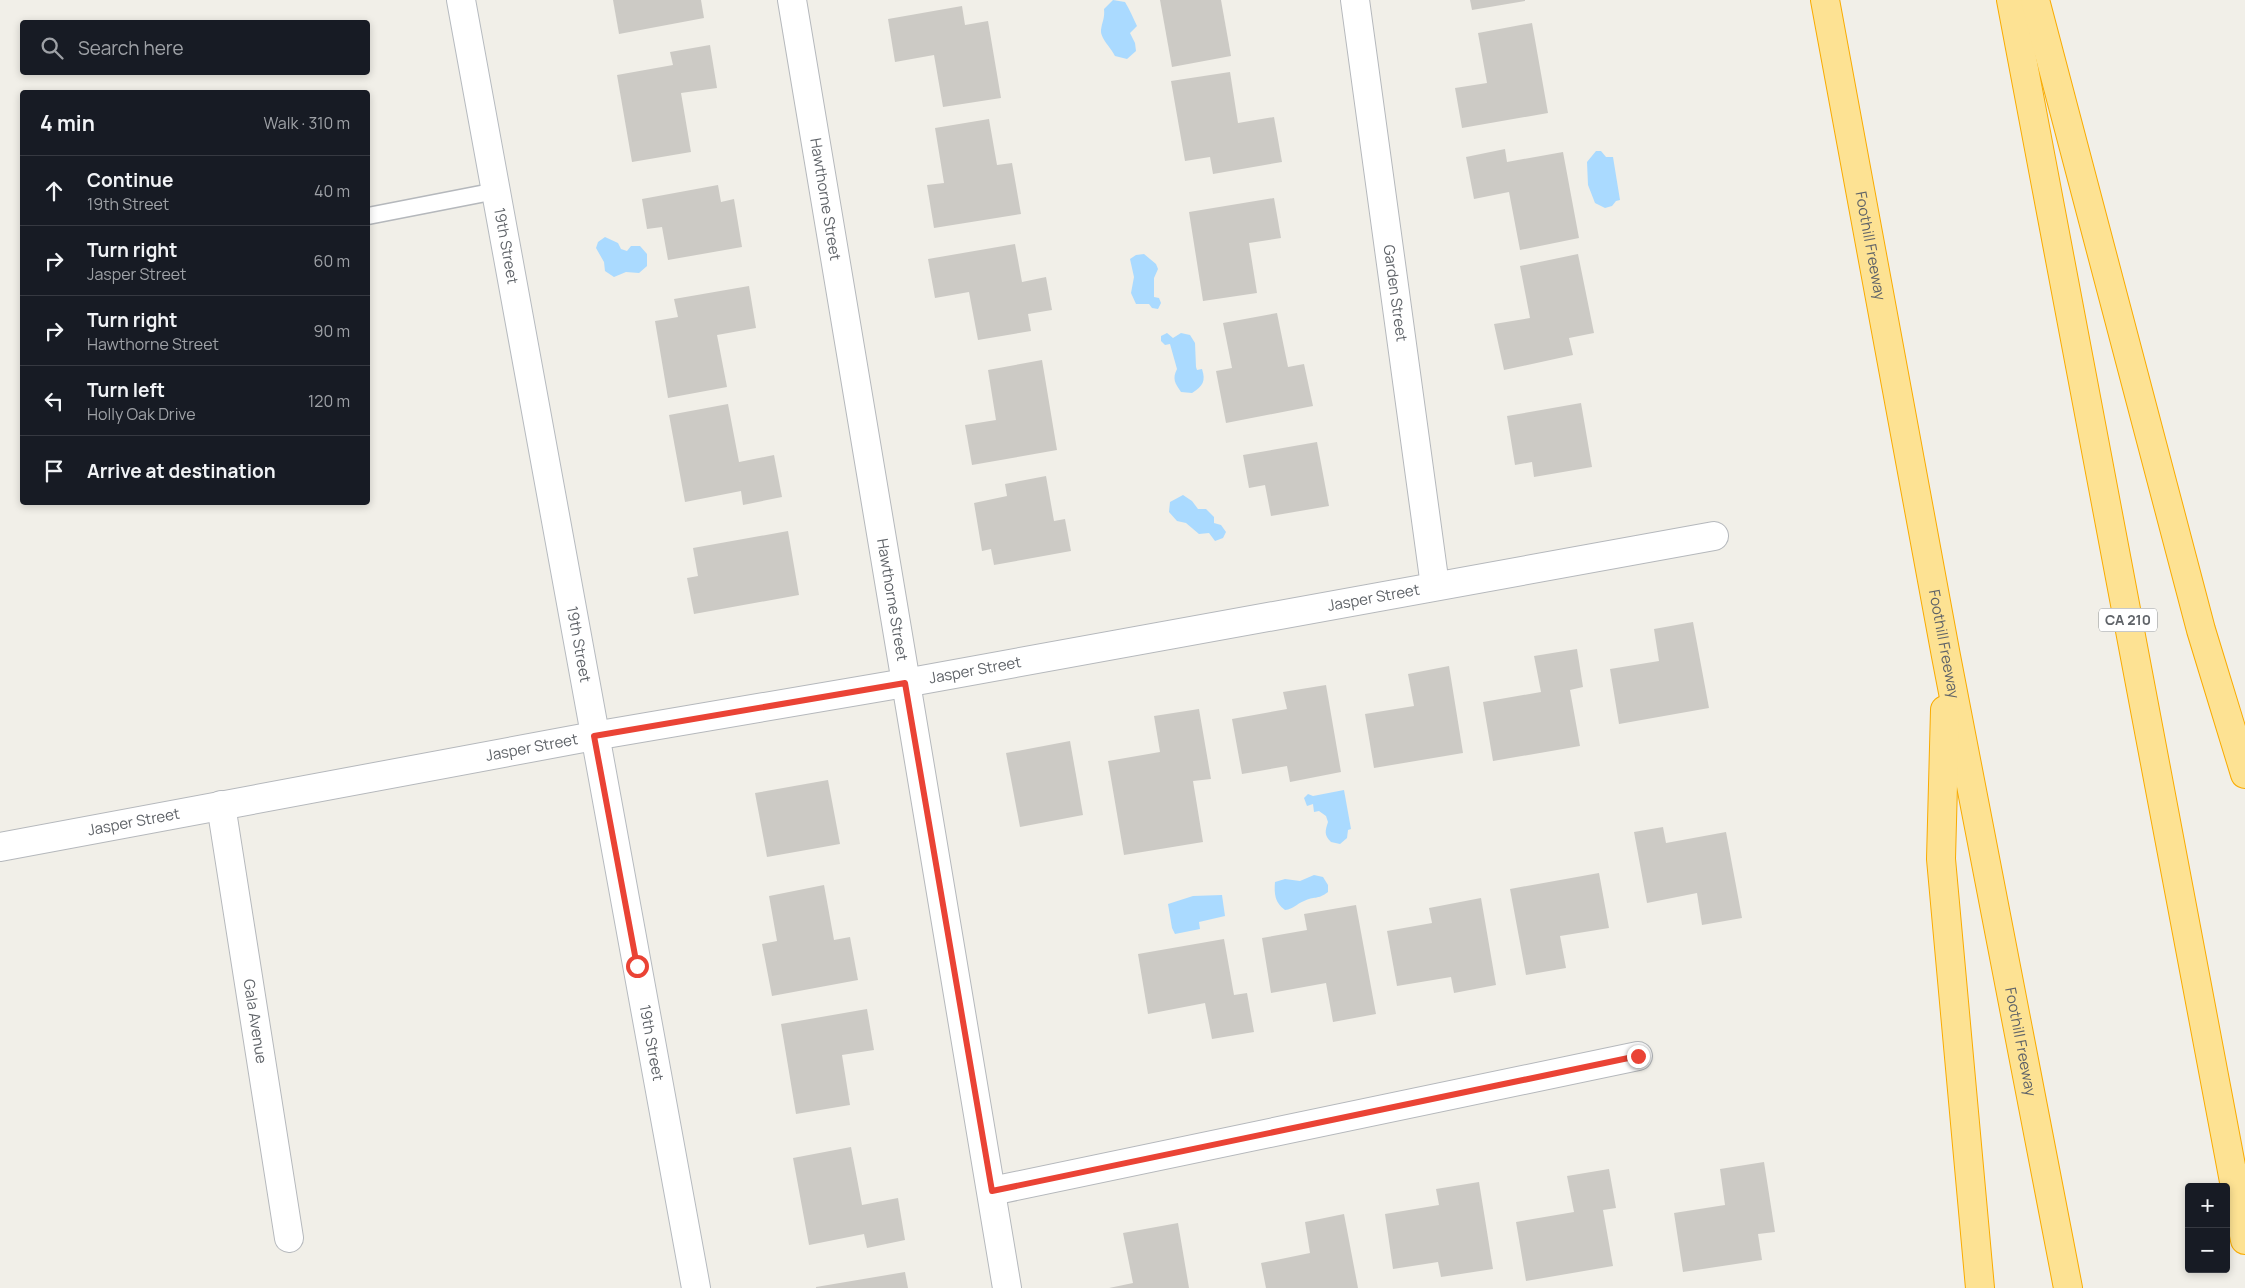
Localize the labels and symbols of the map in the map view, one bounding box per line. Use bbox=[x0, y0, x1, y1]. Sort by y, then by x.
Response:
street label: Hawthorne Street bbox=[805, 136, 846, 262]
street label: Foothill Freeway bbox=[1850, 190, 1891, 302]
street label: 19th Street bbox=[489, 206, 524, 286]
street label: Garden Street bbox=[1379, 243, 1413, 343]
street label: Hawthorne Street bbox=[872, 537, 913, 662]
street label: Jasper Street bbox=[1326, 579, 1421, 616]
street label: Foothill Freeway bbox=[1924, 588, 1965, 700]
street label: 19th Street bbox=[562, 604, 596, 684]
road number: CA 210 bbox=[2099, 608, 2157, 632]
street label: Jasper Street bbox=[927, 651, 1023, 688]
street label: Jasper Street bbox=[484, 728, 580, 766]
street label: Jasper Street bbox=[86, 803, 181, 840]
route start bbox=[626, 955, 649, 978]
street label: Gala Avenue bbox=[238, 978, 272, 1065]
street label: Foothill Freeway bbox=[2000, 985, 2042, 1098]
street label: 19th Street bbox=[634, 1003, 669, 1083]
route end bbox=[1627, 1045, 1650, 1068]

